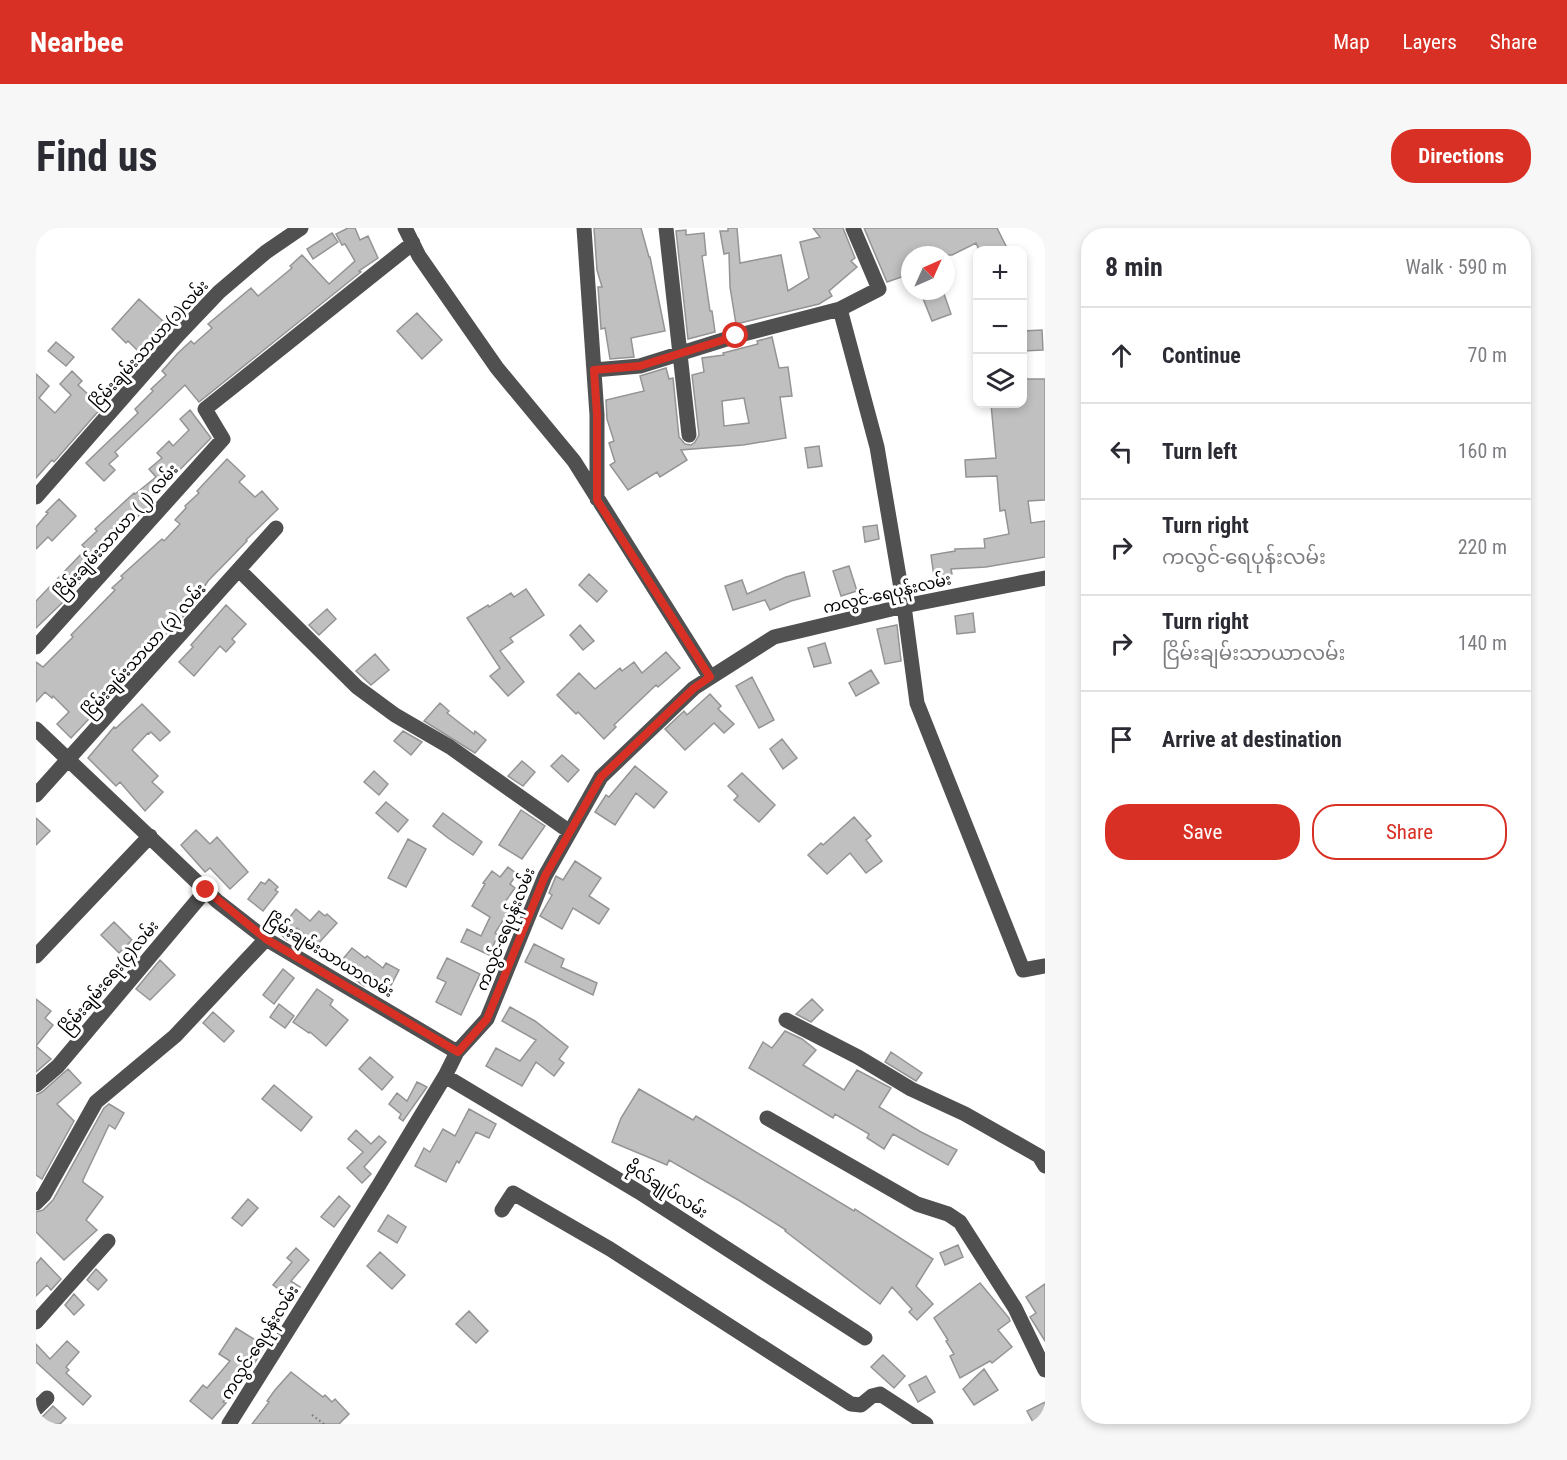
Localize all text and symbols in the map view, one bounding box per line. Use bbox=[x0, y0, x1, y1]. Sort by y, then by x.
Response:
text: Nearbee bbox=[30, 26, 124, 59]
text: Map bbox=[1333, 30, 1370, 54]
text: Layers bbox=[1403, 30, 1457, 54]
text: Share bbox=[1490, 30, 1537, 54]
button: Directions bbox=[1391, 129, 1531, 183]
text: Find us bbox=[36, 132, 157, 181]
north arrow bbox=[901, 246, 955, 300]
map controls bbox=[973, 246, 1027, 408]
button: + bbox=[973, 246, 1027, 300]
text: 8 min bbox=[1105, 252, 1163, 282]
text: Walk · 590 m bbox=[1406, 255, 1507, 279]
street label: ငြိမ်းချမ်းသာယာ(၁)လမ်း bbox=[85, 275, 215, 415]
button: − bbox=[973, 300, 1027, 354]
route start bbox=[722, 322, 748, 348]
icon: ahead bbox=[1105, 339, 1138, 372]
text: Continue bbox=[1162, 343, 1241, 368]
text: 70 m bbox=[1468, 343, 1507, 367]
button: layers bbox=[973, 354, 1027, 408]
icon: left bbox=[1105, 435, 1138, 468]
text: Turn left bbox=[1162, 439, 1237, 464]
text: 160 m bbox=[1458, 439, 1507, 463]
street label: ငြိမ်းချမ်းသာယာ (၂) လမ်း bbox=[49, 459, 185, 605]
text: Turn right bbox=[1162, 513, 1249, 538]
icon: right bbox=[1105, 531, 1138, 564]
text: 220 m bbox=[1458, 535, 1507, 559]
text: ကလွင်-ရေပုန်းလမ်း bbox=[1162, 545, 1326, 569]
street label: ကလွင်-ရေပုန်းလမ်း bbox=[821, 568, 954, 622]
street label: ငြိမ်းချမ်းသာယာ (၃) လမ်း bbox=[78, 578, 213, 724]
text: Turn right bbox=[1162, 609, 1249, 634]
icon: right bbox=[1105, 627, 1138, 660]
text: 140 m bbox=[1458, 631, 1507, 655]
text: ငြိမ်းချမ်းသာယာလမ်း bbox=[1162, 641, 1345, 665]
icon: arrive bbox=[1105, 723, 1138, 756]
text: Arrive at destination bbox=[1162, 727, 1342, 752]
button: Save bbox=[1105, 804, 1300, 860]
button: Share bbox=[1312, 804, 1507, 860]
street label: ကလွင်-ရေပုန်းလမ်း bbox=[470, 864, 543, 995]
route end bbox=[192, 876, 218, 902]
street label: ငြိမ်းချမ်းသာယာလမ်း bbox=[260, 908, 399, 1005]
street label: ငြိမ်းချမ်းရေး(၄)လမ်း bbox=[55, 915, 166, 1041]
street label: ဗိုလ်ချုပ်လမ်း bbox=[620, 1155, 712, 1226]
street label: ကလွင်-ရေပုန်းလမ်း bbox=[215, 1281, 306, 1406]

